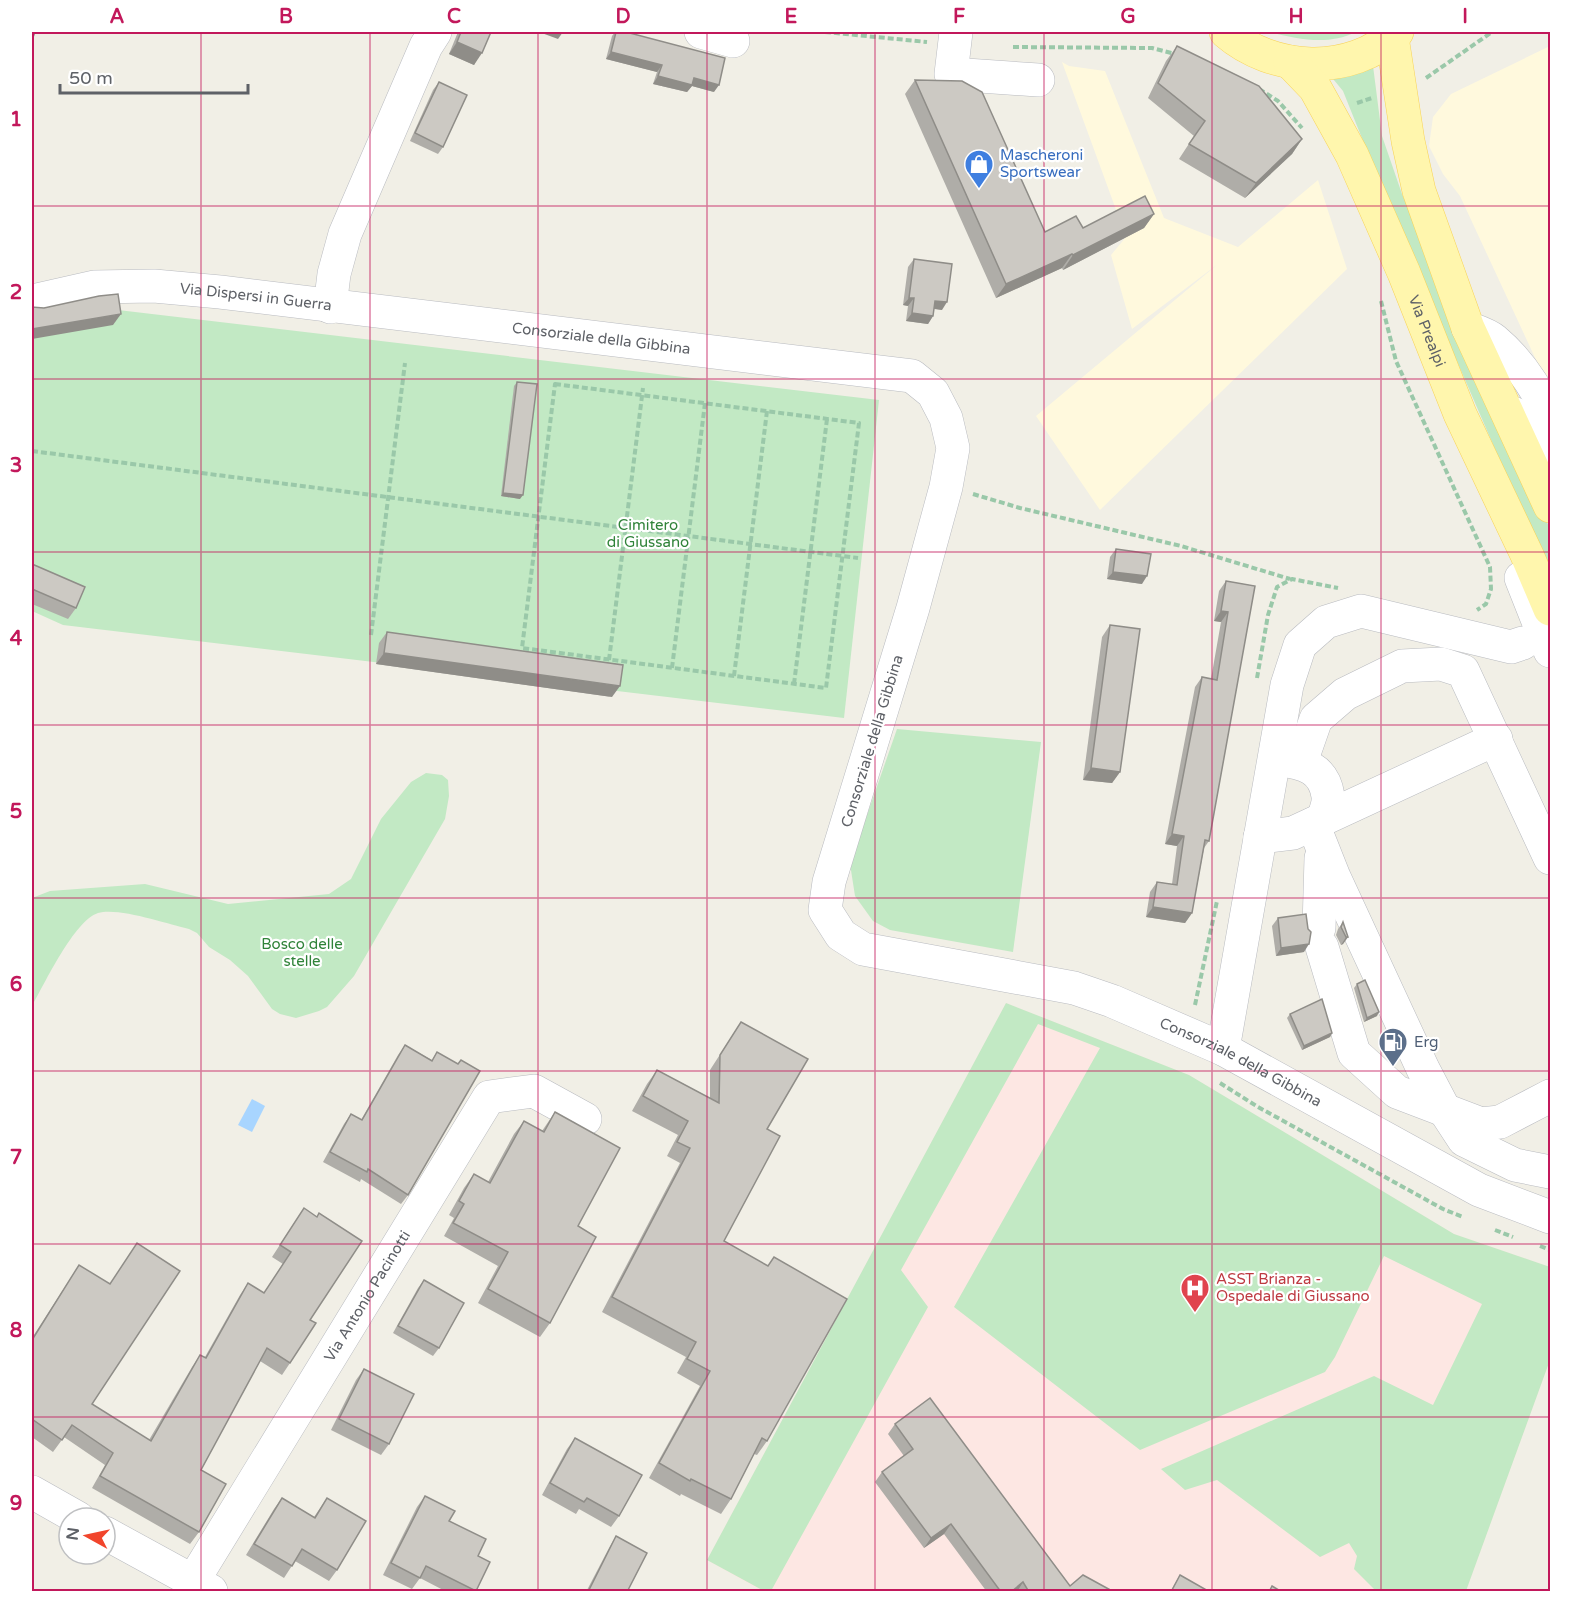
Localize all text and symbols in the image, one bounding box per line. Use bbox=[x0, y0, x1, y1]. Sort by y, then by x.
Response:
text: A bbox=[110, 5, 125, 29]
text: B bbox=[279, 5, 293, 29]
text: C bbox=[447, 5, 461, 29]
text: D bbox=[615, 5, 631, 29]
text: E bbox=[785, 5, 798, 29]
text: F bbox=[953, 5, 965, 29]
text: G bbox=[1120, 5, 1136, 29]
text: H bbox=[1288, 5, 1304, 29]
text: I bbox=[1462, 5, 1468, 29]
scale bar bbox=[60, 57, 248, 95]
text: 50 m bbox=[69, 67, 113, 89]
text: 1 bbox=[10, 108, 22, 132]
place label: Mascheroni Sportswear bbox=[1000, 146, 1083, 181]
shop icon: Mascheroni Sportswear bbox=[963, 148, 995, 190]
street label: Via Dispersi in Guerra bbox=[179, 279, 333, 314]
text: 2 bbox=[10, 281, 22, 305]
street label: Via Prealpi bbox=[1405, 293, 1449, 370]
street label: Consorziale della Gibbina bbox=[511, 319, 692, 358]
text: 3 bbox=[10, 454, 22, 478]
park label: Cimitero di Giussano bbox=[607, 516, 689, 551]
text: 4 bbox=[10, 627, 23, 651]
street label: Consorziale della Gibbina bbox=[837, 653, 907, 829]
text: 5 bbox=[10, 800, 22, 824]
park label: Bosco delle stelle bbox=[261, 935, 343, 970]
text: 6 bbox=[10, 973, 22, 997]
street label: Consorziale della Gibbina bbox=[1157, 1014, 1325, 1111]
fuel station icon: Erg bbox=[1377, 1026, 1409, 1068]
place label: Erg bbox=[1414, 1033, 1438, 1051]
text: 7 bbox=[10, 1146, 22, 1170]
street label: Via Antonio Pacinotti bbox=[320, 1227, 414, 1365]
place label: ASST Brianza - Ospedale di Giussano bbox=[1216, 1270, 1370, 1305]
hospital icon: ASST Brianza - Ospedale di Giussano bbox=[1179, 1272, 1211, 1314]
text: 8 bbox=[10, 1319, 22, 1343]
text: 9 bbox=[10, 1492, 22, 1516]
north arrow bbox=[57, 1506, 117, 1566]
text: N bbox=[62, 1526, 84, 1542]

